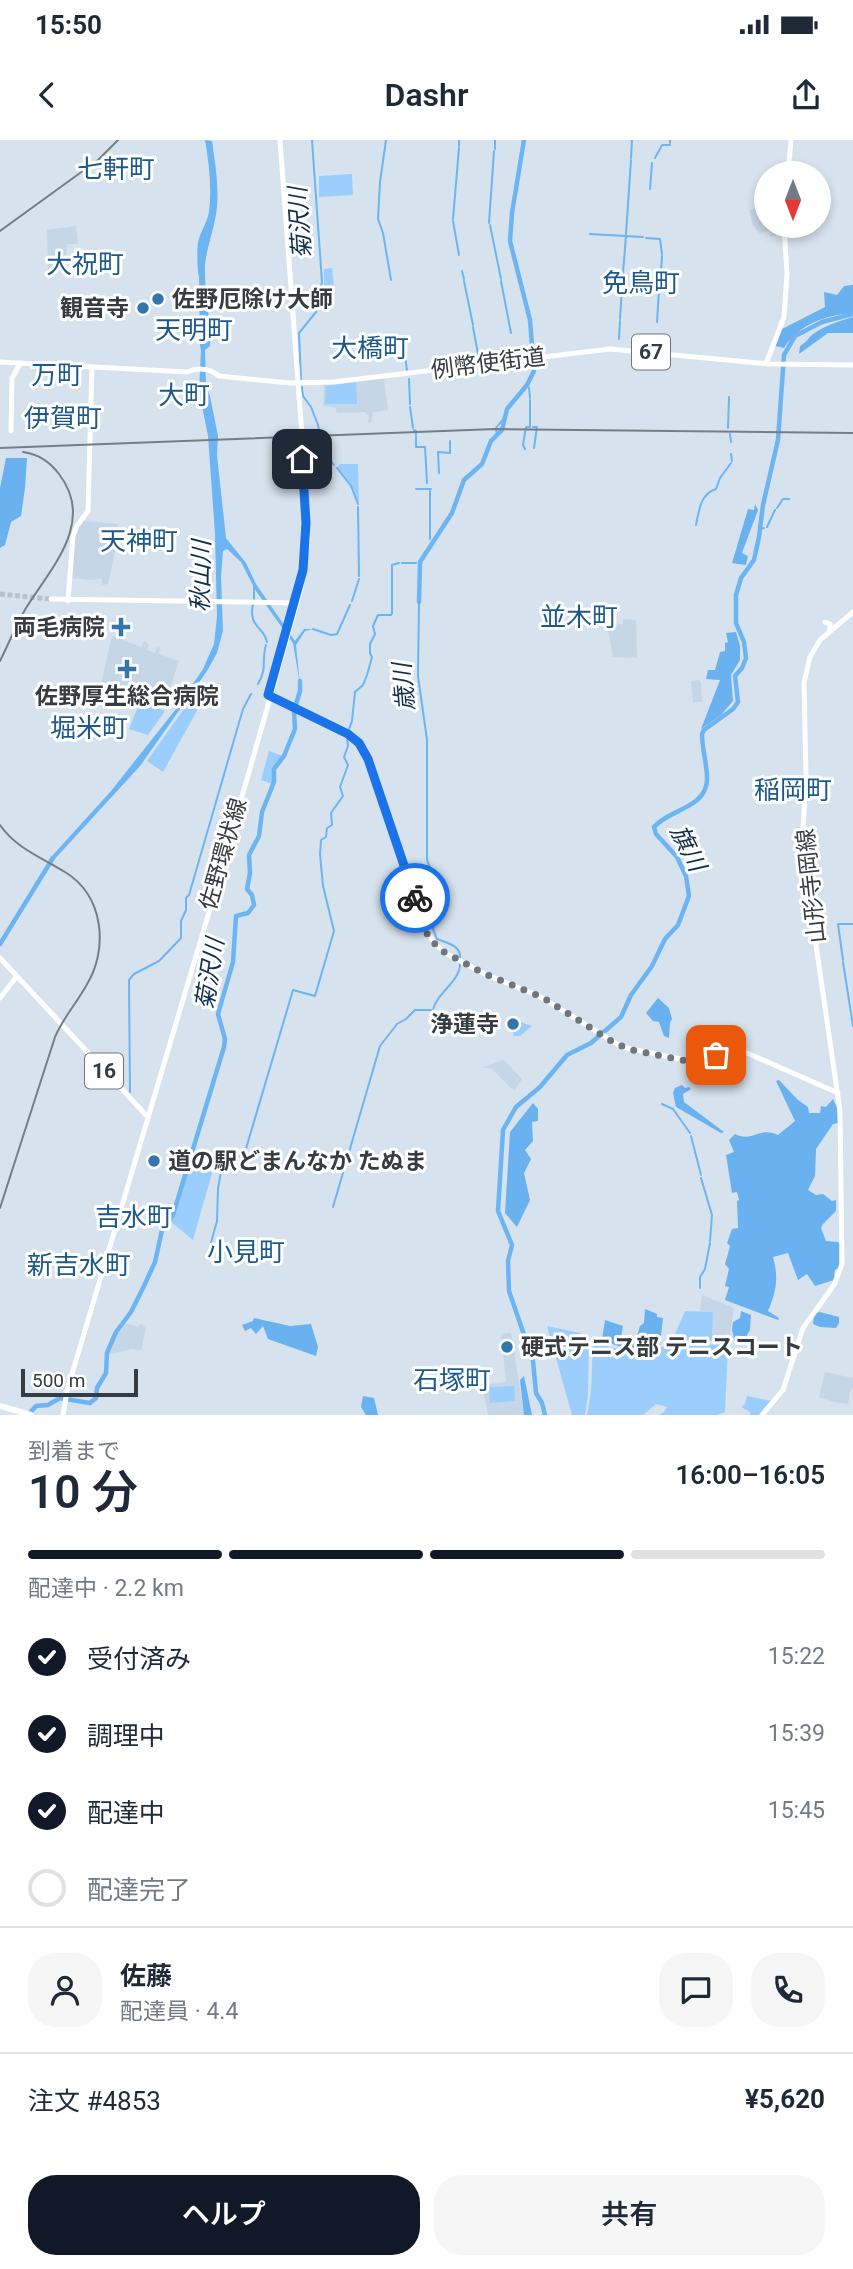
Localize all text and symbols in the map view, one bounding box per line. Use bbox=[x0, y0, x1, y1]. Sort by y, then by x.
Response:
text: 15:50 bbox=[35, 10, 102, 40]
icon: back bbox=[28, 76, 66, 114]
text: Dashr bbox=[385, 76, 468, 114]
icon: share bbox=[787, 76, 825, 114]
district label: 七軒町 bbox=[77, 154, 155, 184]
north arrow bbox=[754, 161, 831, 238]
map controls bbox=[754, 161, 831, 238]
water label: 菊沢川 bbox=[283, 183, 316, 260]
district label: 大祝町 bbox=[46, 249, 124, 279]
district label: 免鳥町 bbox=[602, 268, 680, 298]
place label: 佐野厄除け大師 bbox=[172, 286, 333, 313]
marker: 佐野厄除け大師 bbox=[150, 291, 166, 307]
place label: 観音寺 bbox=[60, 295, 129, 322]
marker: 観音寺 bbox=[135, 300, 151, 316]
district label: 天明町 bbox=[155, 315, 233, 345]
district label: 大橋町 bbox=[331, 333, 409, 363]
road number: 67 bbox=[632, 334, 670, 370]
street label: 例幣使街道 bbox=[429, 343, 547, 384]
district label: 万町 bbox=[31, 360, 83, 390]
district label: 大町 bbox=[158, 380, 210, 410]
district label: 伊賀町 bbox=[24, 403, 102, 433]
pin bbox=[272, 429, 332, 489]
icon: home bbox=[283, 440, 321, 478]
district label: 天神町 bbox=[100, 526, 178, 556]
water label: 秋山川 bbox=[186, 537, 216, 612]
district label: 並木町 bbox=[540, 602, 618, 632]
place label: 両毛病院 bbox=[13, 614, 105, 641]
marker: 両毛病院 bbox=[111, 617, 131, 637]
marker: 佐野厚生総合病院 bbox=[117, 659, 137, 679]
water label: 歳川 bbox=[388, 659, 420, 712]
place label: 佐野厚生総合病院 bbox=[35, 683, 219, 710]
district label: 堀米町 bbox=[50, 713, 128, 743]
district label: 稲岡町 bbox=[754, 775, 832, 805]
street label: 佐野環状線 bbox=[195, 795, 252, 913]
water label: 旗川 bbox=[665, 820, 713, 878]
street label: 山形寺岡線 bbox=[792, 827, 831, 945]
courier bbox=[380, 863, 450, 933]
icon: bike bbox=[396, 879, 434, 917]
water label: 菊沢川 bbox=[191, 933, 230, 1012]
place label: 浄蓮寺 bbox=[430, 1011, 499, 1038]
marker: 浄蓮寺 bbox=[505, 1016, 521, 1032]
pin bbox=[686, 1025, 746, 1085]
icon: bag bbox=[697, 1036, 735, 1074]
road number: 16 bbox=[85, 1054, 123, 1088]
place label: 道の駅どまんなか たぬま bbox=[168, 1148, 427, 1175]
marker: 道の駅どまんなか たぬま bbox=[146, 1153, 162, 1169]
district label: 吉水町 bbox=[95, 1202, 173, 1232]
district label: 小見町 bbox=[207, 1237, 285, 1267]
district label: 新吉水町 bbox=[27, 1250, 131, 1280]
place label: 硬式テニス部 テニスコート bbox=[521, 1334, 803, 1361]
marker: 硬式テニス部 テニスコート bbox=[499, 1339, 515, 1355]
district label: 石塚町 bbox=[413, 1365, 491, 1395]
scale bar bbox=[21, 1366, 138, 1398]
text: 500 m bbox=[32, 1369, 85, 1392]
text: 到着まで bbox=[28, 1438, 120, 1465]
text: 16:00–16:05 bbox=[675, 1460, 825, 1490]
text: 10 分 bbox=[28, 1465, 138, 1519]
text: 配達中 · 2.2 km bbox=[28, 1575, 184, 1602]
icon: check bbox=[28, 1638, 66, 1676]
text: 15:22 bbox=[768, 1643, 825, 1670]
text: 受付済み bbox=[87, 1644, 191, 1674]
icon: check bbox=[28, 1715, 66, 1753]
text: 15:39 bbox=[768, 1720, 825, 1747]
text: 調理中 bbox=[87, 1721, 165, 1751]
icon: check bbox=[28, 1792, 66, 1830]
text: 15:45 bbox=[768, 1797, 825, 1824]
text: 配達中 bbox=[87, 1798, 165, 1828]
text: 配達完了 bbox=[87, 1875, 191, 1905]
button: person bbox=[28, 1953, 102, 2027]
button: chat bbox=[659, 1953, 733, 2027]
button: phone bbox=[751, 1953, 825, 2027]
text: 佐藤 bbox=[120, 1961, 172, 1991]
text: 配達員 · 4.4 bbox=[120, 1998, 238, 2025]
text: ¥5,620 bbox=[745, 2084, 825, 2114]
text: 注文 #4853 bbox=[28, 2086, 161, 2116]
button: ヘルプ bbox=[28, 2175, 420, 2255]
button: 共有 bbox=[434, 2175, 825, 2255]

